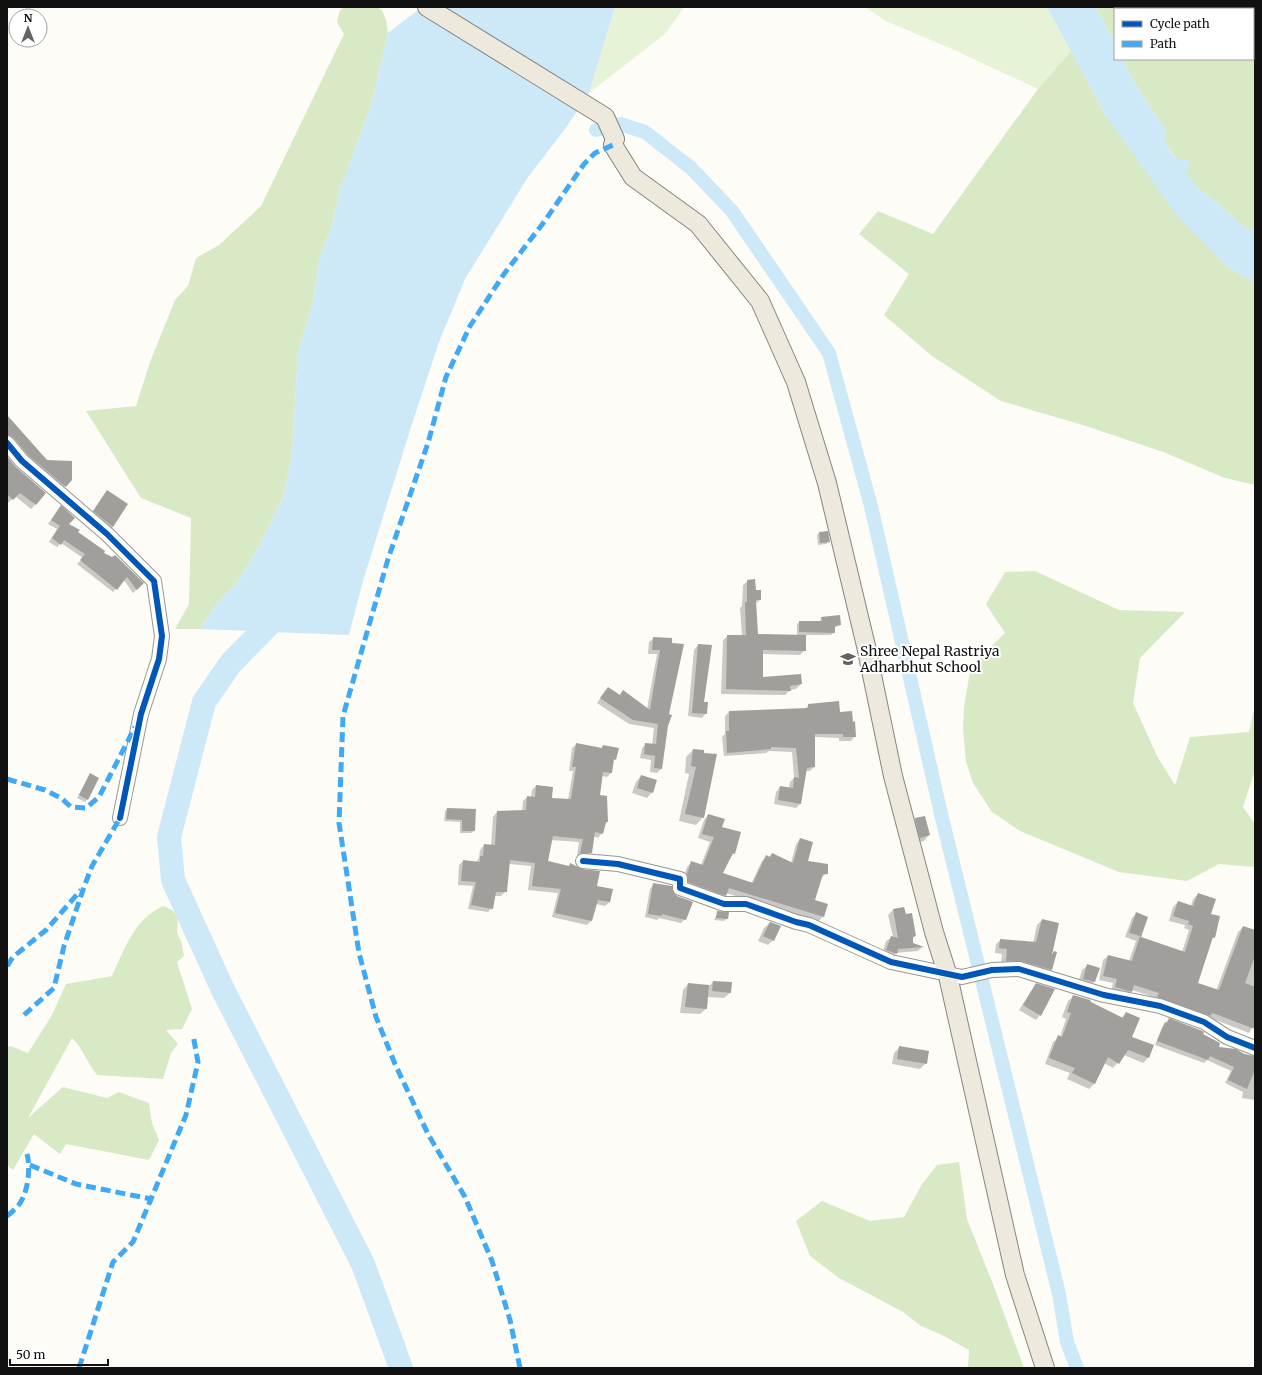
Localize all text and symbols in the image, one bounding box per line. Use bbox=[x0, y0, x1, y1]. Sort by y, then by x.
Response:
north arrow bbox=[8, 8, 48, 48]
legend bbox=[1114, 8, 1254, 60]
text: N bbox=[24, 11, 33, 25]
text: Cycle path bbox=[1150, 16, 1210, 31]
text: Path bbox=[1150, 36, 1176, 51]
place label: Shree Nepal Rastriya Adharbhut School bbox=[859, 642, 1000, 676]
school or university icon: Shree Nepal Rastriya Adharbhut School bbox=[839, 650, 857, 668]
scale bar bbox=[10, 1341, 108, 1367]
text: 50 m bbox=[16, 1347, 45, 1362]

